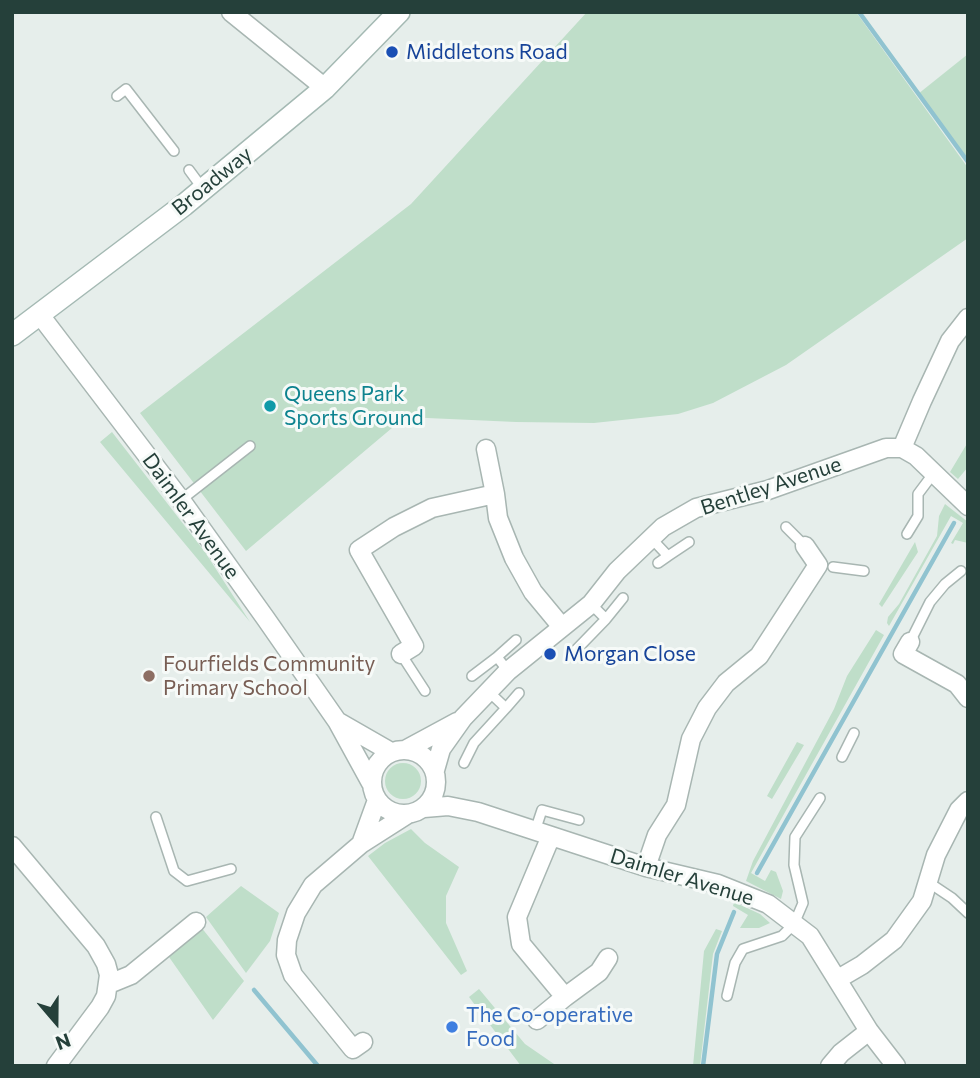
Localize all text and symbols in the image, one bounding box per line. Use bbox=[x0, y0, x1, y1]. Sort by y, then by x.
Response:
place label: Middletons Road bbox=[406, 39, 568, 65]
marker: Middletons Road bbox=[384, 44, 400, 60]
street label: Broadway bbox=[167, 141, 257, 221]
place label: Queens Park Sports Ground bbox=[284, 381, 424, 431]
marker: Queens Park Sports Ground bbox=[262, 398, 278, 414]
street label: Daimler Avenue bbox=[137, 448, 245, 584]
street label: Bentley Avenue bbox=[698, 451, 844, 521]
place label: Morgan Close bbox=[564, 641, 696, 667]
marker: Morgan Close bbox=[542, 646, 558, 662]
place label: Fourfields Community Primary School bbox=[163, 651, 375, 701]
marker: Fourfields Community Primary School bbox=[141, 668, 157, 684]
street label: Daimler Avenue bbox=[607, 843, 757, 911]
north arrow bbox=[21, 987, 91, 1057]
place label: The Co-operative Food bbox=[466, 1002, 633, 1052]
marker: The Co-operative Food bbox=[444, 1019, 460, 1035]
text: N bbox=[53, 1029, 74, 1055]

